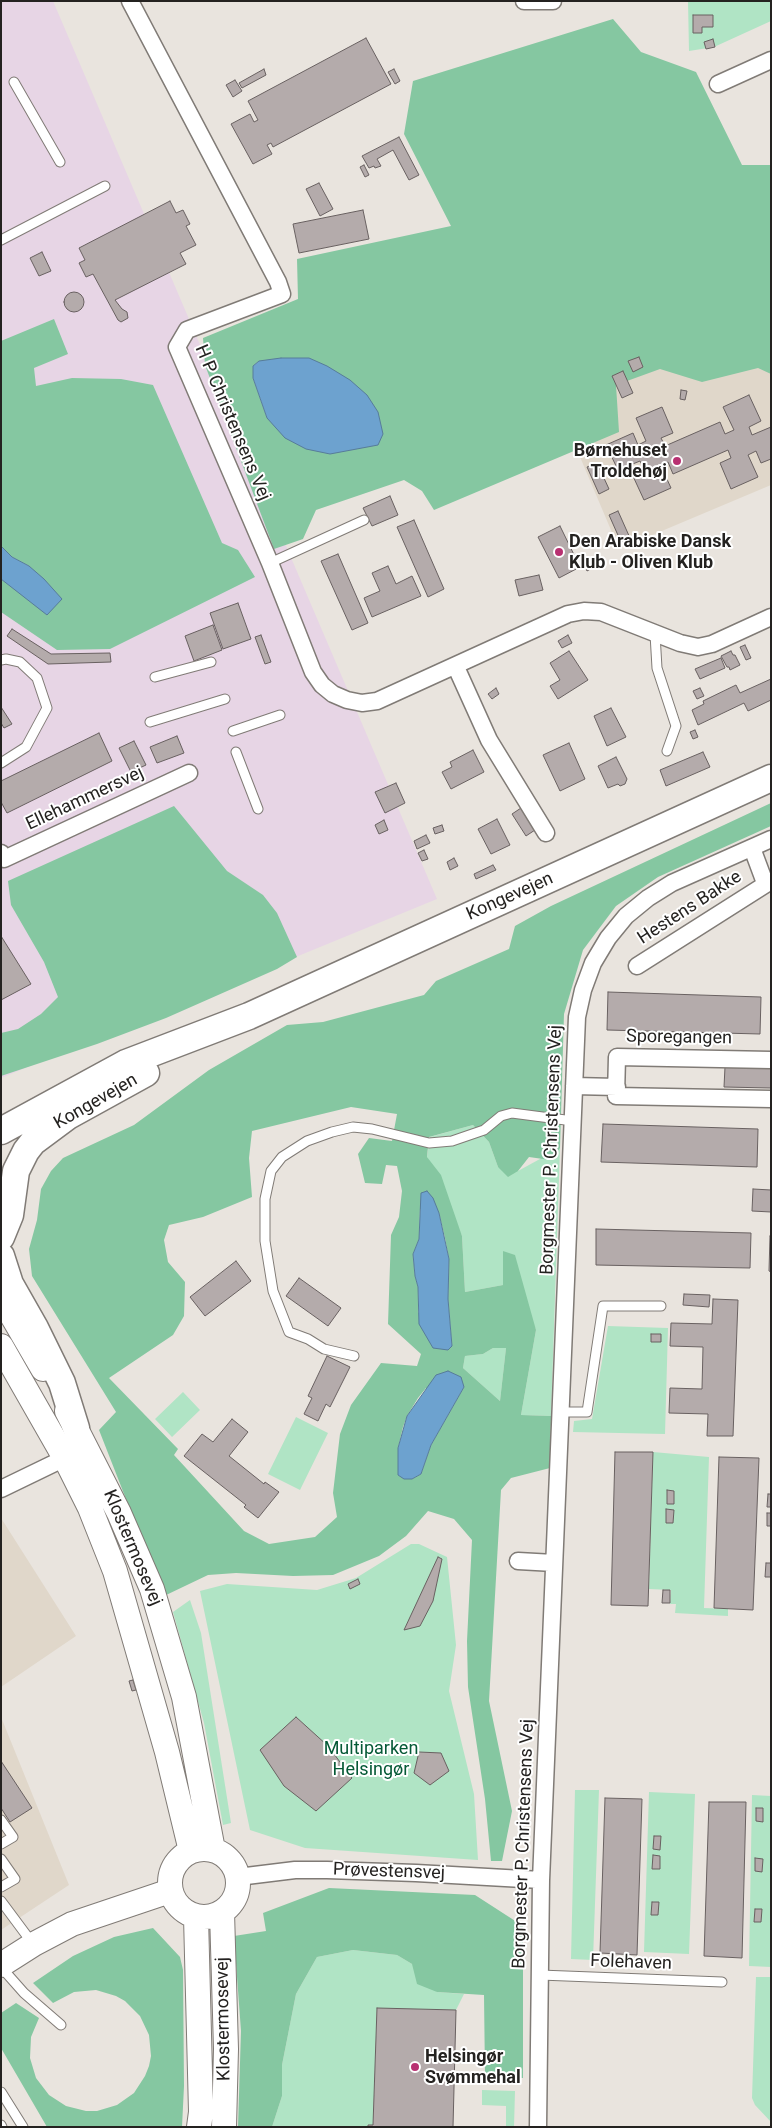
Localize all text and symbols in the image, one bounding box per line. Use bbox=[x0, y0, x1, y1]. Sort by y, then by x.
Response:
street label: H P Christensens Vej bbox=[189, 342, 275, 504]
place label: Børnehuset Troldehøj bbox=[574, 440, 667, 482]
marker: Børnehuset Troldehøj bbox=[671, 455, 683, 467]
place label: Den Arabiske Dansk Klub - Oliven Klub bbox=[569, 531, 731, 574]
marker: Den Arabiske Dansk Klub - Oliven Klub bbox=[553, 546, 565, 558]
street label: Ellehammersvej bbox=[23, 762, 147, 836]
street label: Hestens Bakke bbox=[634, 866, 746, 950]
street label: Kongevejen bbox=[463, 868, 557, 926]
street label: Borgmester P. Christensens Vej bbox=[537, 1025, 567, 1275]
street label: Sporegangen bbox=[626, 1026, 732, 1050]
street label: Kongevejen bbox=[50, 1069, 142, 1135]
street label: Klostermosevej bbox=[98, 1487, 166, 1609]
street label: Borgmester P. Christensens Vej bbox=[509, 1719, 539, 1969]
park label: Multiparken Helsingør bbox=[324, 1738, 418, 1780]
street label: Prøvestensvej bbox=[333, 1859, 445, 1885]
street label: Folehaven bbox=[590, 1951, 672, 1975]
street label: Klostermosevej bbox=[212, 1957, 236, 2081]
place label: Helsingør Svømmehal bbox=[425, 2046, 521, 2088]
marker: Helsingør Svømmehal bbox=[409, 2061, 421, 2073]

